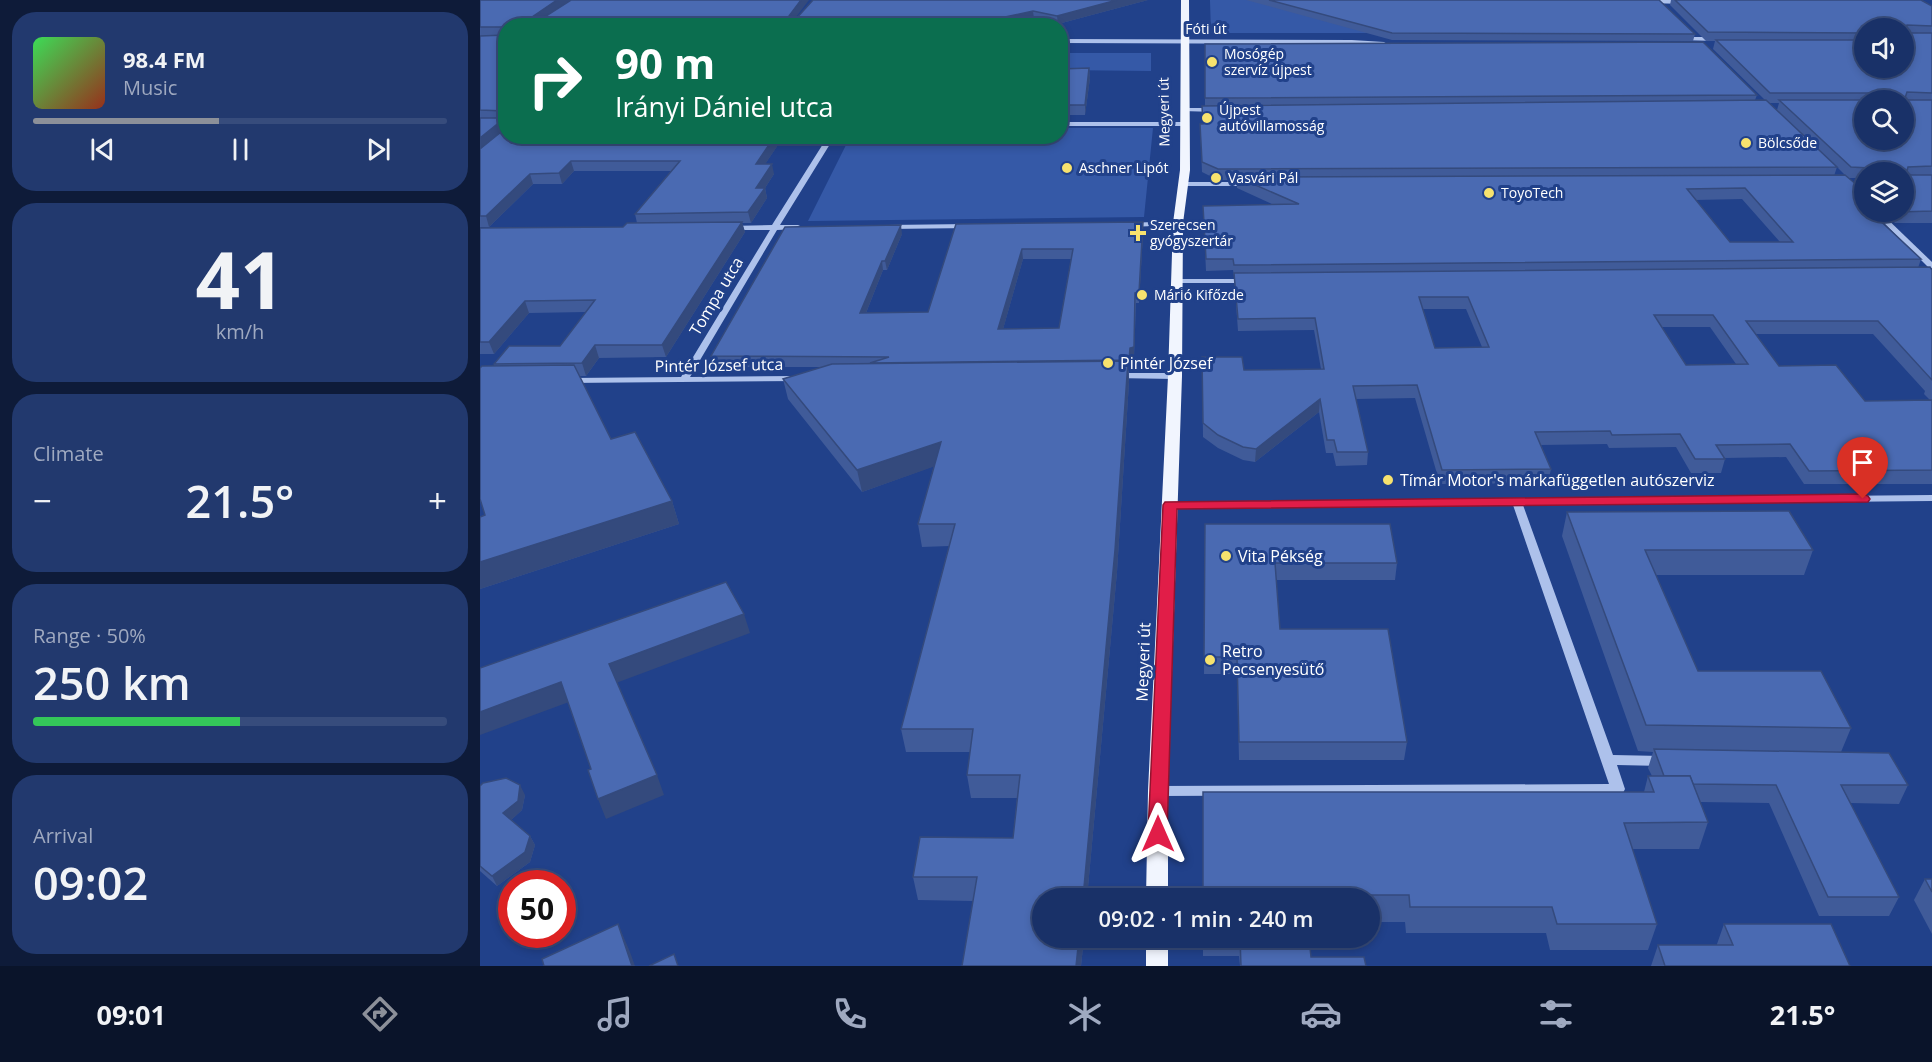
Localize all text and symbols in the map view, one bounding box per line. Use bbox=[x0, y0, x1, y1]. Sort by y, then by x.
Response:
map controls bbox=[1854, 18, 1914, 222]
button: sound bbox=[1854, 18, 1914, 78]
street label: Fóti út bbox=[1185, 19, 1227, 38]
text: 90 m bbox=[615, 34, 715, 91]
icon: right bbox=[516, 42, 594, 120]
text: 98.4 FM bbox=[123, 44, 206, 74]
place label: Mosógép szervíz újpest bbox=[1224, 44, 1312, 79]
marker: Mosógép szervíz újpest bbox=[1205, 55, 1219, 69]
text: Music bbox=[123, 74, 177, 101]
street label: Megyeri út bbox=[1153, 77, 1174, 147]
text: Irányi Dániel utca bbox=[615, 88, 834, 125]
button: search bbox=[1854, 90, 1914, 150]
place label: Újpest autóvillamosság bbox=[1219, 100, 1325, 135]
marker: Újpest autóvillamosság bbox=[1200, 111, 1214, 125]
icon: previous bbox=[86, 133, 119, 166]
icon: pause bbox=[224, 133, 257, 166]
icon: next bbox=[362, 133, 395, 166]
place label: Bölcsőde bbox=[1758, 133, 1817, 152]
marker: Bölcsőde bbox=[1739, 136, 1753, 150]
place label: Aschner Lipót bbox=[1079, 158, 1168, 177]
marker: Aschner Lipót bbox=[1060, 161, 1074, 175]
button: layers bbox=[1854, 162, 1914, 222]
place label: Vasvári Pál bbox=[1228, 168, 1298, 187]
marker: Vasvári Pál bbox=[1209, 171, 1223, 185]
place label: ToyoTech bbox=[1501, 183, 1563, 202]
marker: ToyoTech bbox=[1482, 186, 1496, 200]
place label: Szerecsen gyógyszertár bbox=[1150, 215, 1233, 250]
text: 41 bbox=[195, 226, 285, 332]
marker: Szerecsen gyógyszertár bbox=[1131, 226, 1145, 240]
street label: Tompa utca bbox=[684, 253, 748, 339]
place label: Márió Kifőzde bbox=[1154, 285, 1244, 304]
marker: Márió Kifőzde bbox=[1135, 288, 1149, 302]
text: km/h bbox=[216, 318, 264, 345]
place label: Pintér József bbox=[1120, 352, 1214, 374]
street label: Pintér József utca bbox=[655, 353, 783, 377]
marker: Pintér József bbox=[1101, 356, 1115, 370]
pin bbox=[1837, 437, 1888, 499]
text: Climate bbox=[33, 440, 104, 467]
icon: arrive bbox=[1846, 446, 1879, 479]
place label: Tímár Motor's márkafüggetlen autószerviz bbox=[1400, 469, 1714, 491]
text: 21.5° bbox=[186, 470, 294, 531]
marker: Tímár Motor's márkafüggetlen autószerviz bbox=[1381, 473, 1395, 487]
text: − bbox=[33, 478, 52, 523]
text: + bbox=[428, 478, 447, 523]
place label: Vita Pékség bbox=[1238, 545, 1323, 567]
marker: Vita Pékség bbox=[1219, 549, 1233, 563]
text: Range · 50% bbox=[33, 622, 146, 649]
street label: Megyeri út bbox=[1131, 622, 1155, 702]
place label: Retro Pecsenyesütő bbox=[1222, 640, 1324, 680]
text: 250 km bbox=[33, 652, 191, 713]
marker: Retro Pecsenyesütő bbox=[1203, 653, 1217, 667]
position arrow bbox=[1126, 802, 1190, 866]
text: Arrival bbox=[33, 822, 93, 849]
text: 09:02 bbox=[33, 852, 148, 913]
speed limit sign: 50 bbox=[498, 870, 576, 948]
text: 09:02 · 1 min · 240 m bbox=[1098, 903, 1314, 933]
icon: directions bbox=[359, 993, 401, 1035]
icon: music bbox=[594, 993, 636, 1035]
icon: phone bbox=[829, 993, 871, 1035]
icon: climate bbox=[1064, 993, 1106, 1035]
icon: car bbox=[1300, 993, 1342, 1035]
icon: filters bbox=[1535, 993, 1577, 1035]
text: 09:01 bbox=[97, 996, 166, 1033]
text: 21.5° bbox=[1770, 996, 1835, 1033]

